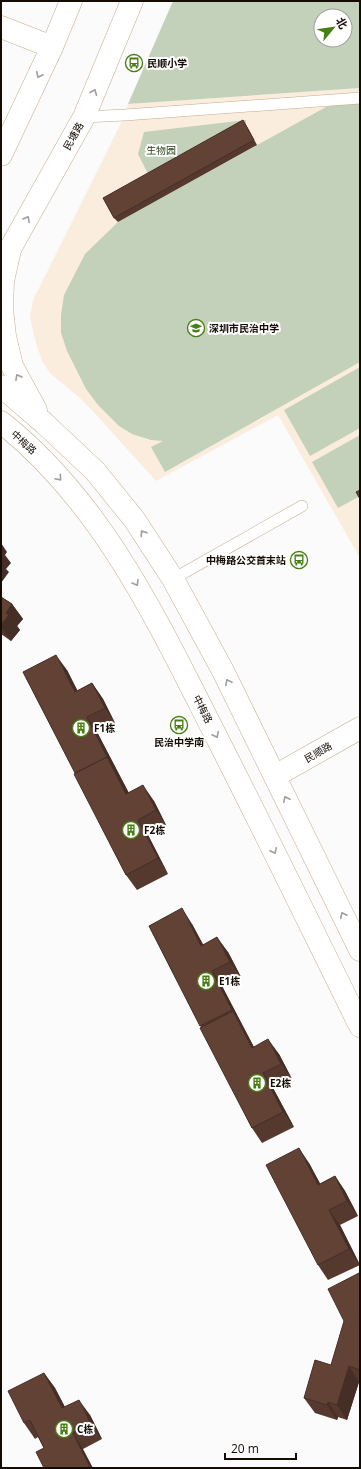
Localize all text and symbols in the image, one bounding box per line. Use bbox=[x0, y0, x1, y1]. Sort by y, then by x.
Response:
north arrow bbox=[313, 8, 353, 48]
text: 北 bbox=[333, 14, 351, 31]
bus stop icon: 民顺小学 bbox=[124, 53, 144, 73]
place label: 民顺小学 bbox=[147, 56, 187, 70]
one-way arrow bbox=[36, 71, 44, 79]
one-way arrow bbox=[89, 88, 97, 96]
street label: 民塘路 bbox=[60, 119, 86, 153]
park label: 生物园 bbox=[146, 143, 176, 157]
one-way arrow bbox=[22, 216, 29, 223]
school or university icon: 深圳市民治中学 bbox=[186, 318, 206, 338]
place label: 深圳市民治中学 bbox=[209, 321, 279, 335]
one-way arrow bbox=[15, 374, 23, 381]
street label: 中梅路 bbox=[8, 427, 40, 457]
one-way arrow bbox=[55, 474, 62, 481]
one-way arrow bbox=[140, 530, 148, 537]
bus stop icon: 中梅路公交首末站 bbox=[289, 550, 309, 570]
place label: 中梅路公交首末站 bbox=[206, 553, 286, 567]
one-way arrow bbox=[131, 579, 139, 586]
one-way arrow bbox=[225, 679, 233, 686]
street label: 中梅路 bbox=[190, 692, 216, 726]
bus stop icon: 民治中学南 bbox=[169, 715, 189, 735]
building icon: F1栋 bbox=[71, 718, 91, 738]
place label: F1栋 bbox=[94, 721, 115, 735]
one-way arrow bbox=[211, 731, 219, 738]
place label: 民治中学南 bbox=[154, 735, 204, 749]
street label: 民顺路 bbox=[302, 738, 334, 766]
one-way arrow bbox=[283, 795, 291, 803]
building icon: F2栋 bbox=[121, 820, 141, 840]
place label: F2栋 bbox=[144, 823, 165, 837]
one-way arrow bbox=[269, 847, 277, 855]
one-way arrow bbox=[340, 912, 348, 920]
building icon: E1栋 bbox=[196, 971, 216, 991]
place label: E1栋 bbox=[219, 974, 240, 988]
building icon: E2栋 bbox=[247, 1073, 267, 1093]
place label: E2栋 bbox=[270, 1076, 291, 1090]
building icon: C栋 bbox=[54, 1419, 74, 1439]
place label: C栋 bbox=[77, 1422, 93, 1436]
scale bar bbox=[225, 1435, 296, 1461]
text: 20 m bbox=[231, 1440, 259, 1457]

